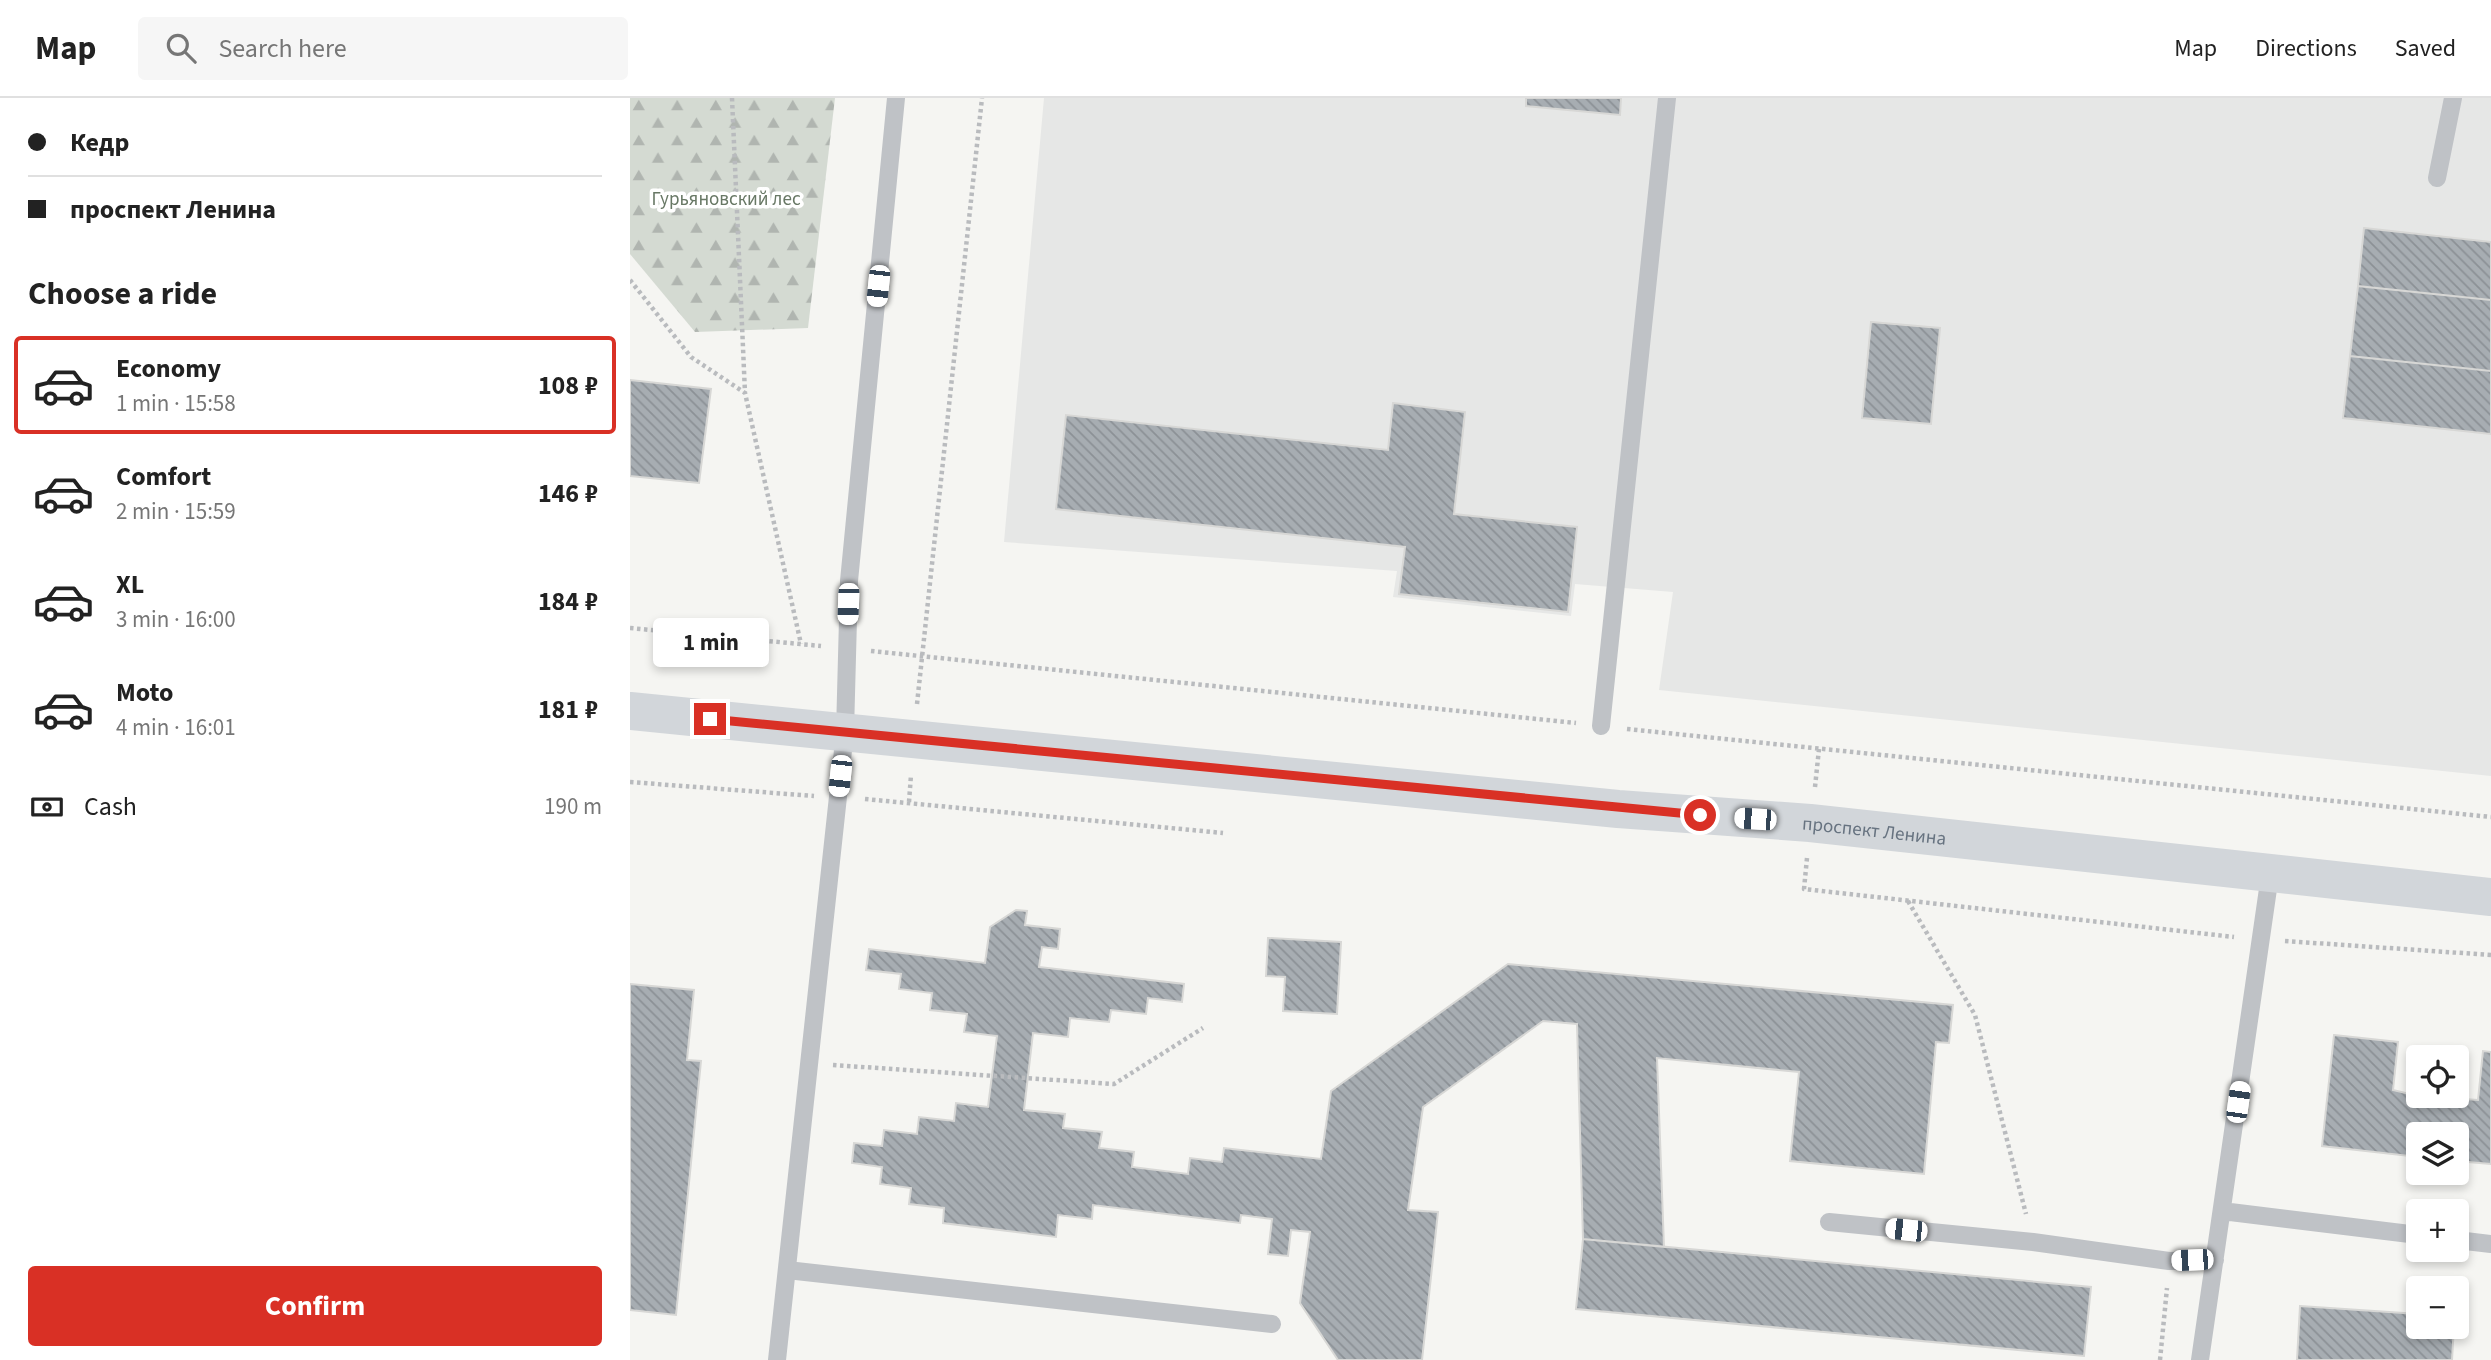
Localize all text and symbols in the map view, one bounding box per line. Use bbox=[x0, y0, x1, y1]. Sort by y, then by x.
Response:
search box bbox=[138, 17, 628, 80]
text: Map bbox=[35, 25, 96, 72]
icon: search bbox=[162, 29, 200, 67]
text: Search here bbox=[218, 30, 347, 67]
text: Map bbox=[2174, 31, 2217, 66]
text: Directions bbox=[2255, 31, 2357, 66]
text: Saved bbox=[2395, 31, 2456, 66]
text: Кедр bbox=[70, 124, 129, 161]
park label: Гурьяновский лес bbox=[651, 186, 801, 213]
text: проспект Ленина bbox=[70, 191, 276, 228]
car bbox=[866, 264, 891, 308]
text: Choose a ride bbox=[28, 271, 217, 317]
text: Economy bbox=[116, 350, 221, 387]
icon: car bbox=[32, 354, 95, 417]
text: 108 ₽ bbox=[538, 367, 598, 404]
text: 1 min · 15:58 bbox=[116, 387, 236, 420]
text: Comfort bbox=[116, 458, 211, 495]
icon: car bbox=[32, 462, 95, 525]
text: 146 ₽ bbox=[538, 475, 598, 512]
text: 2 min · 15:59 bbox=[116, 495, 236, 528]
text: XL bbox=[116, 566, 144, 603]
icon: car bbox=[32, 570, 95, 633]
text: 184 ₽ bbox=[538, 583, 598, 620]
car bbox=[837, 583, 860, 625]
text: 3 min · 16:00 bbox=[116, 603, 236, 636]
callout: 1 min bbox=[652, 618, 768, 666]
text: 1 min bbox=[683, 626, 739, 659]
text: Moto bbox=[116, 674, 173, 711]
icon: car bbox=[32, 678, 95, 741]
text: 181 ₽ bbox=[538, 691, 598, 728]
route end bbox=[694, 703, 726, 735]
text: 4 min · 16:01 bbox=[116, 711, 236, 744]
car bbox=[828, 754, 853, 798]
icon: cash bbox=[28, 788, 66, 826]
text: Cash bbox=[84, 788, 137, 825]
text: 190 m bbox=[544, 790, 602, 823]
route start bbox=[1684, 799, 1716, 831]
car bbox=[1734, 807, 1777, 831]
street label: проспект Ленина bbox=[1801, 810, 1948, 853]
map controls bbox=[2406, 1045, 2469, 1339]
button: locate bbox=[2406, 1045, 2469, 1108]
car bbox=[2225, 1080, 2252, 1124]
button: layers bbox=[2406, 1122, 2469, 1185]
button: + bbox=[2406, 1199, 2469, 1262]
car bbox=[1885, 1217, 1928, 1243]
car bbox=[2171, 1249, 2214, 1271]
button: Confirm bbox=[28, 1266, 602, 1346]
button: − bbox=[2406, 1276, 2469, 1339]

